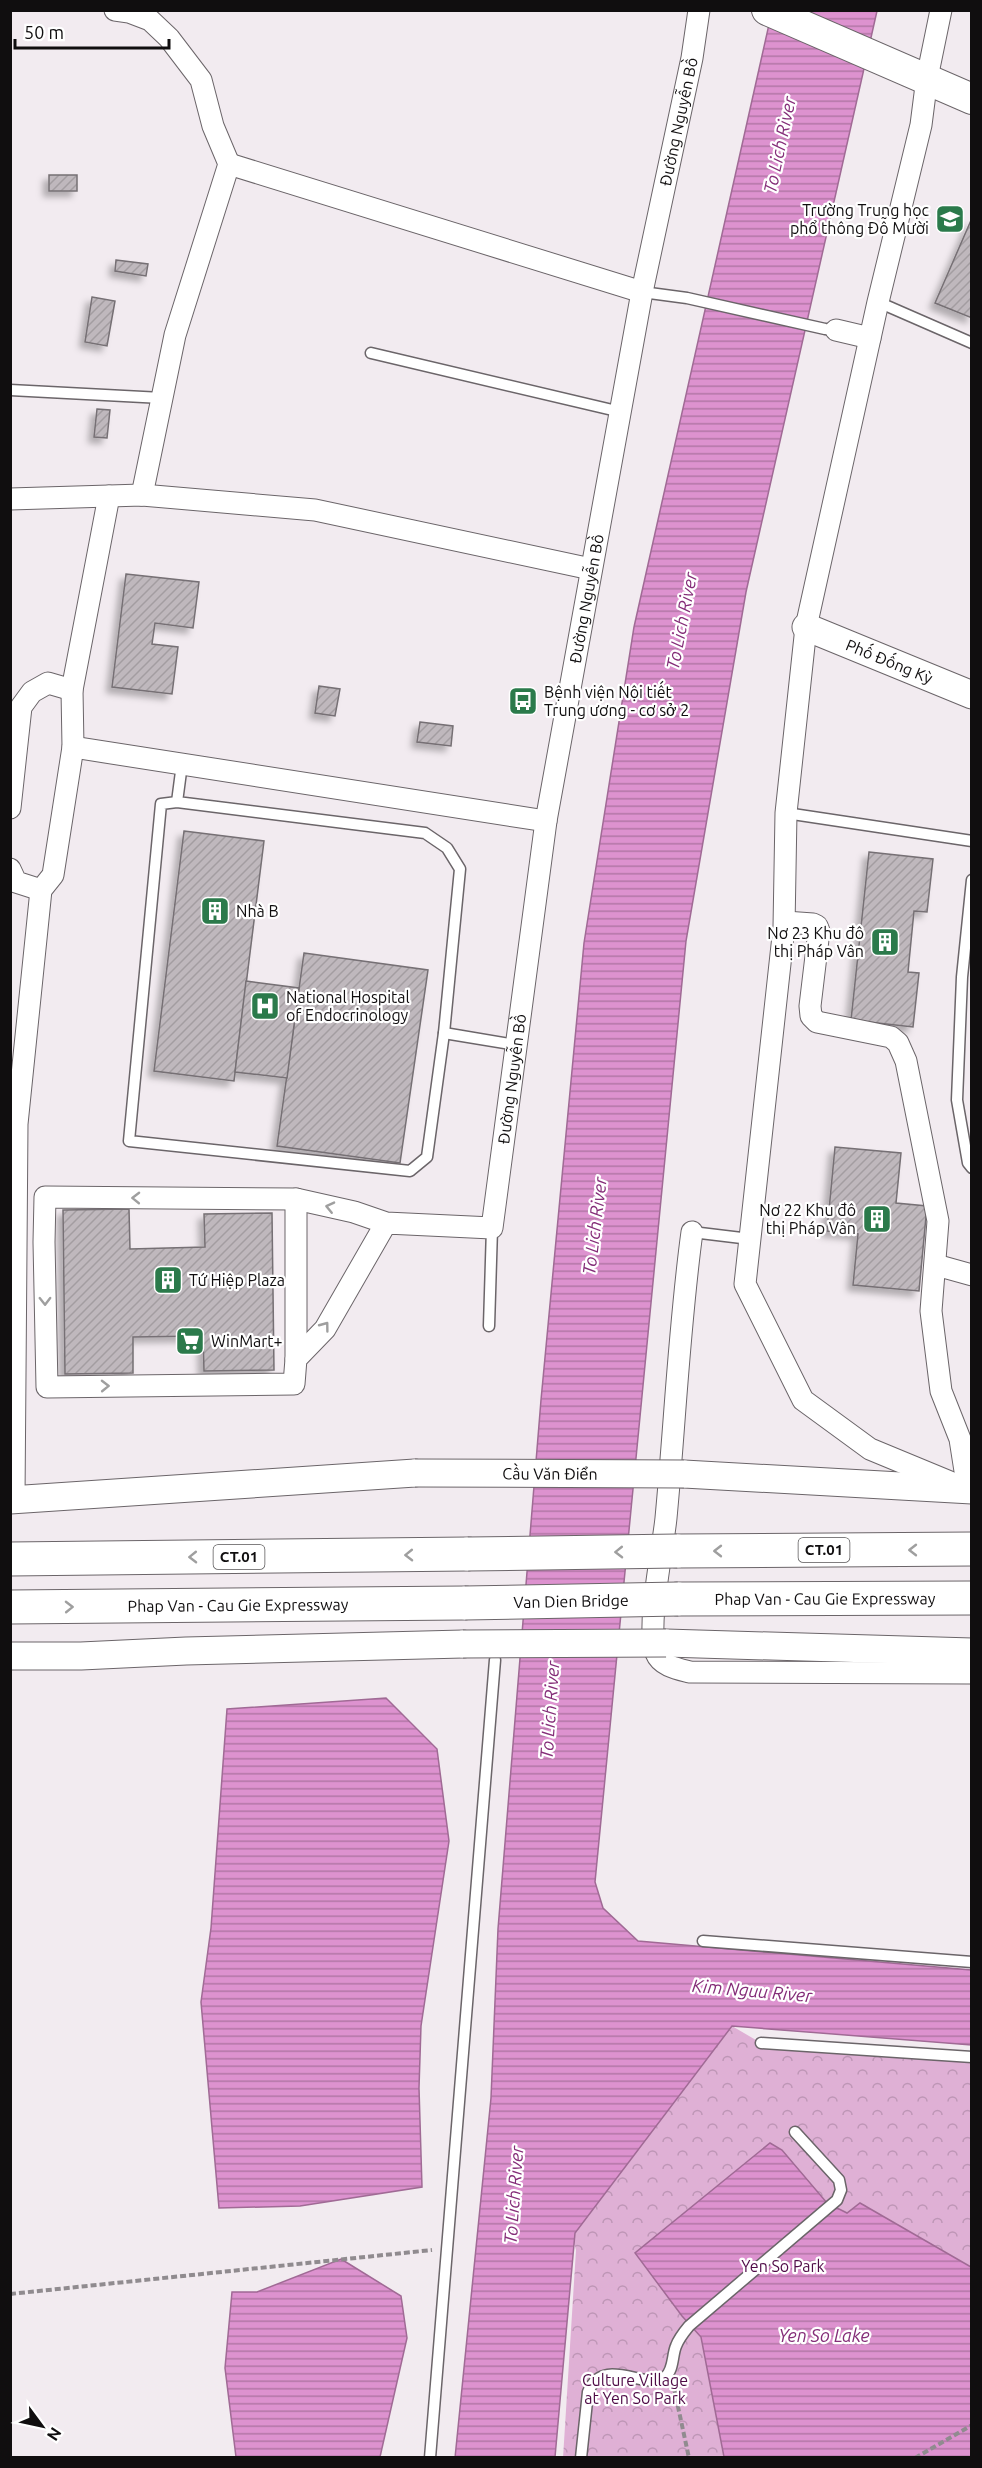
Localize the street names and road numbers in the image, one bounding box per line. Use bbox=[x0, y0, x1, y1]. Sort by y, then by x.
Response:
street label: Đường Nguyễn Bồ bbox=[656, 55, 701, 188]
street label: Đường Nguyễn Bồ bbox=[566, 532, 607, 665]
street label: Phố Đống Kỳ bbox=[843, 635, 936, 687]
street label: Đường Nguyễn Bồ bbox=[494, 1012, 529, 1145]
street label: Cầu Văn Điển bbox=[502, 1461, 598, 1483]
road number: CT.01 bbox=[798, 1538, 850, 1562]
road number: CT.01 bbox=[214, 1545, 264, 1569]
street label: Phap Van - Cau Gie Expressway bbox=[715, 1589, 936, 1608]
street label: Van Dien Bridge bbox=[513, 1591, 629, 1611]
street label: Phap Van - Cau Gie Expressway bbox=[127, 1595, 349, 1615]

